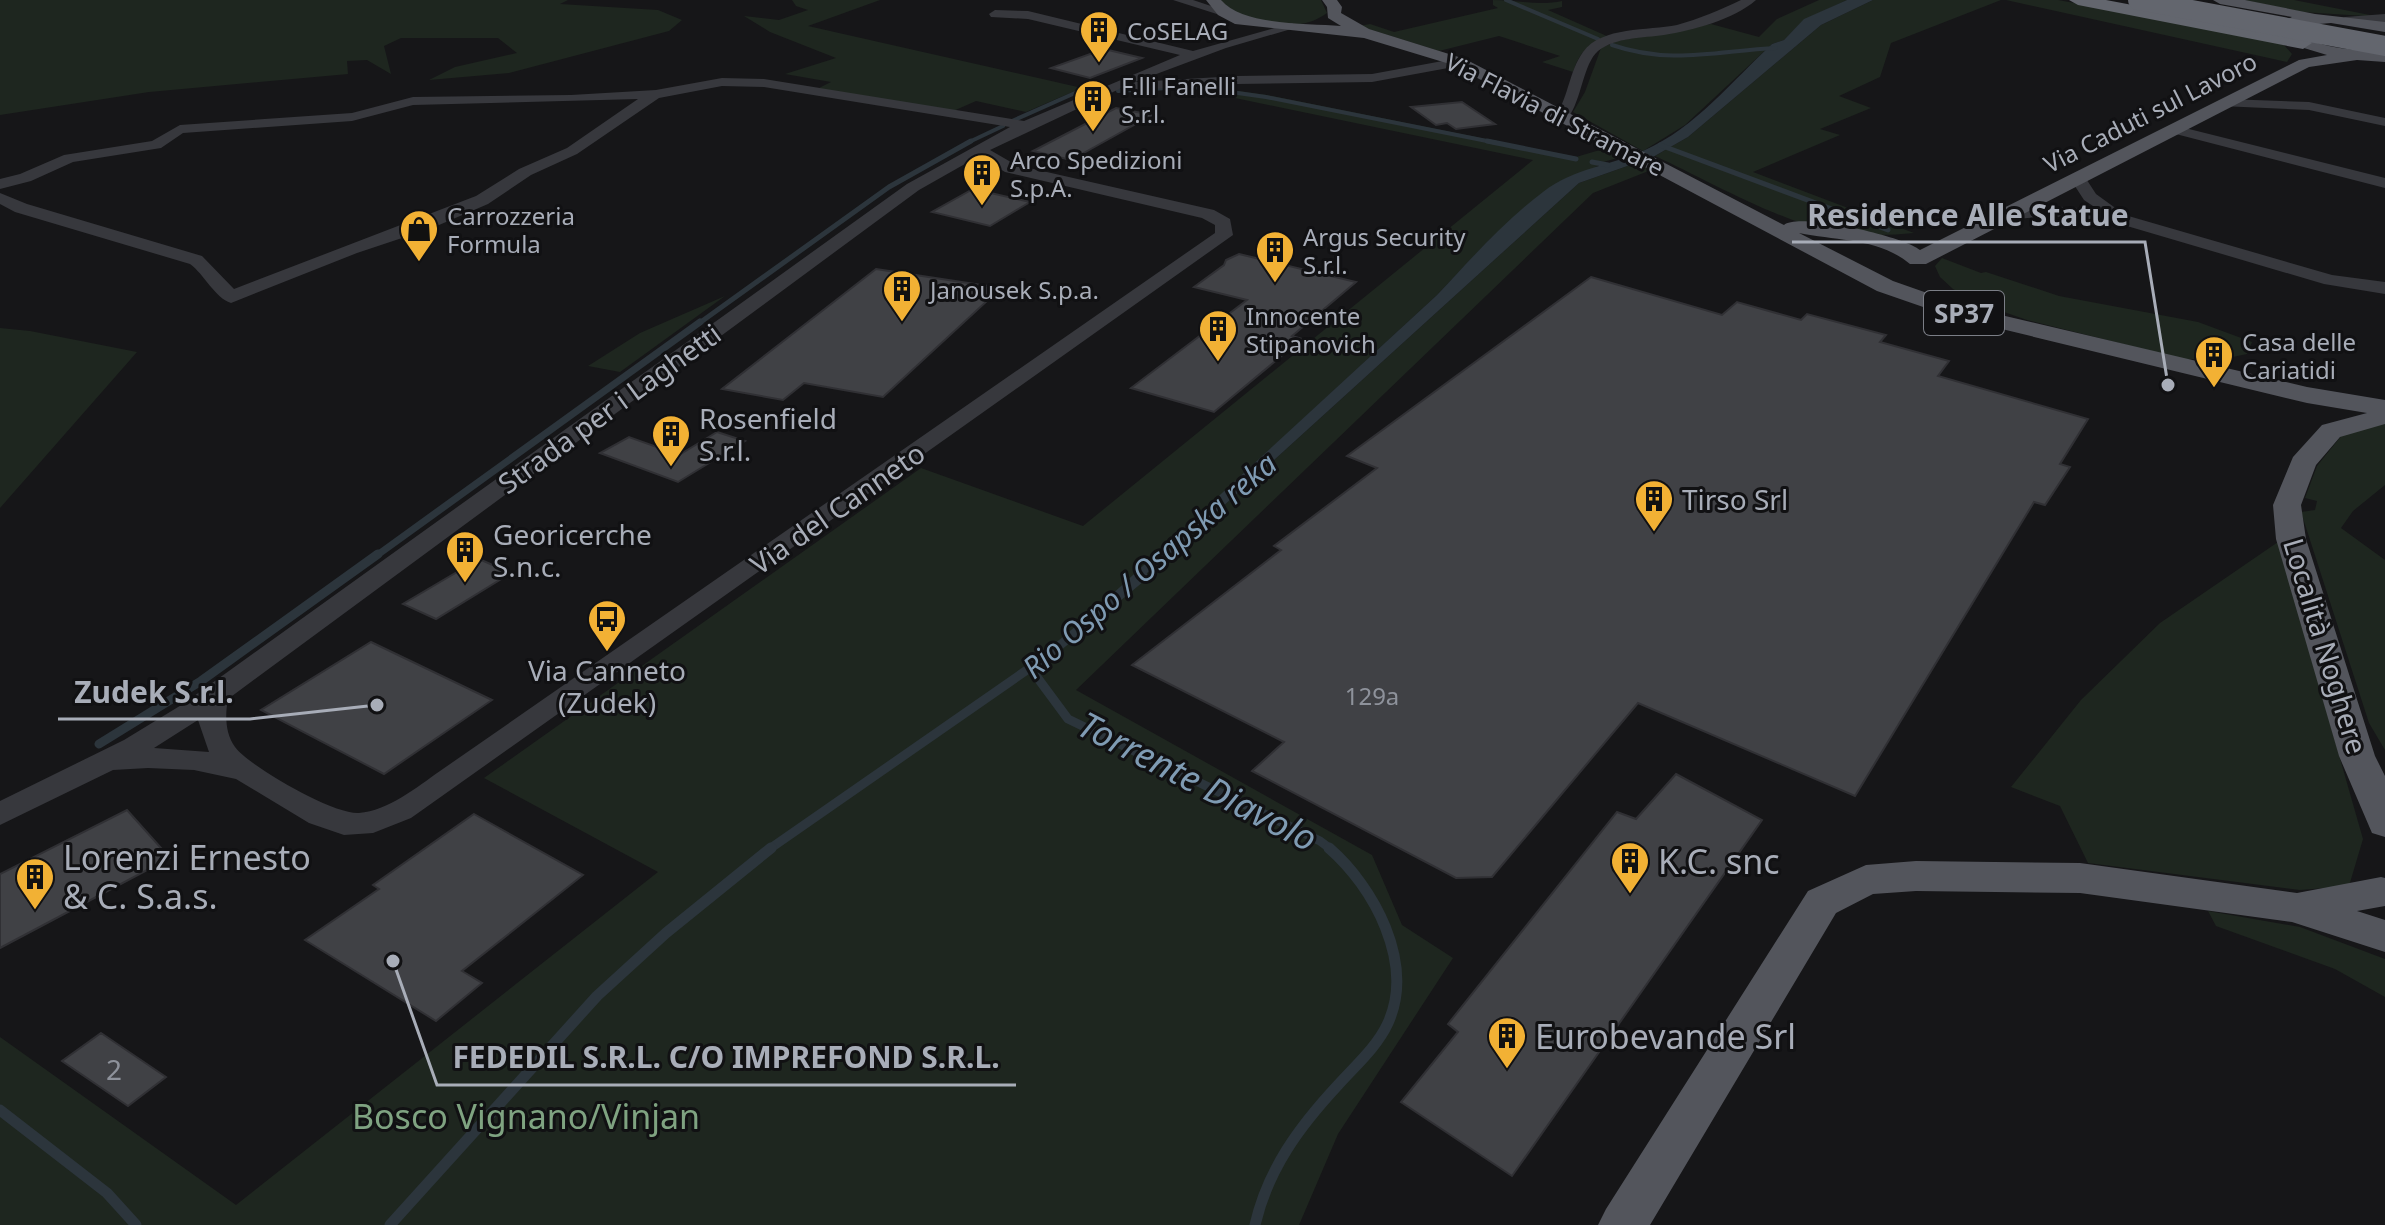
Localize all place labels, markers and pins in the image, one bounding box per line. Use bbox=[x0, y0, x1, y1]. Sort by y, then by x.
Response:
building icon: CoSELAG bbox=[1078, 9, 1120, 64]
place label: CoSELAG bbox=[1127, 14, 1228, 47]
place label: F.lli Fanelli S.r.l. bbox=[1121, 69, 1236, 130]
building icon: F.lli Fanelli S.r.l. bbox=[1072, 78, 1114, 133]
place label: Arco Spedizioni S.p.A. bbox=[1010, 143, 1183, 204]
building icon: Arco Spedizioni S.p.A. bbox=[961, 152, 1003, 207]
callout: Residence Alle Statue bbox=[1792, 188, 2145, 242]
place label: Carrozzeria Formula bbox=[447, 199, 575, 260]
shop icon: Carrozzeria Formula bbox=[398, 208, 440, 263]
place label: Argus Security S.r.l. bbox=[1303, 220, 1466, 281]
building icon: Argus Security S.r.l. bbox=[1254, 229, 1296, 284]
building icon: Janousek S.p.a. bbox=[881, 268, 923, 323]
place label: Janousek S.p.a. bbox=[928, 273, 1099, 306]
place label: Innocente Stipanovich bbox=[1246, 299, 1376, 360]
building icon: Innocente Stipanovich bbox=[1197, 308, 1239, 363]
place label: Casa delle Cariatidi bbox=[2242, 325, 2356, 386]
building icon: Casa delle Cariatidi bbox=[2193, 334, 2235, 389]
place label: Rosenfield S.r.l. bbox=[699, 399, 837, 469]
building icon: Rosenfield S.r.l. bbox=[650, 413, 692, 468]
building icon: Tirso Srl bbox=[1633, 478, 1675, 533]
place label: Tirso Srl bbox=[1682, 480, 1788, 518]
place label: Georicerche S.n.c. bbox=[493, 515, 652, 585]
building icon: Georicerche S.n.c. bbox=[444, 529, 486, 584]
bus stop icon: Via Canneto (Zudek) bbox=[586, 598, 628, 653]
place label: Via Canneto (Zudek) bbox=[528, 651, 686, 721]
callout: Zudek S.r.l. bbox=[58, 665, 250, 719]
place label: Lorenzi Ernesto & C. S.a.s. bbox=[63, 834, 311, 919]
place label: K.C. snc bbox=[1658, 838, 1780, 884]
building icon: K.C. snc bbox=[1609, 840, 1651, 895]
building icon: Lorenzi Ernesto & C. S.a.s. bbox=[14, 856, 56, 911]
place label: Eurobevande Srl bbox=[1535, 1013, 1796, 1059]
building icon: Eurobevande Srl bbox=[1486, 1015, 1528, 1070]
callout: FEDEDIL S.R.L. C/O IMPREFOND S.R.L. bbox=[437, 1031, 1016, 1085]

